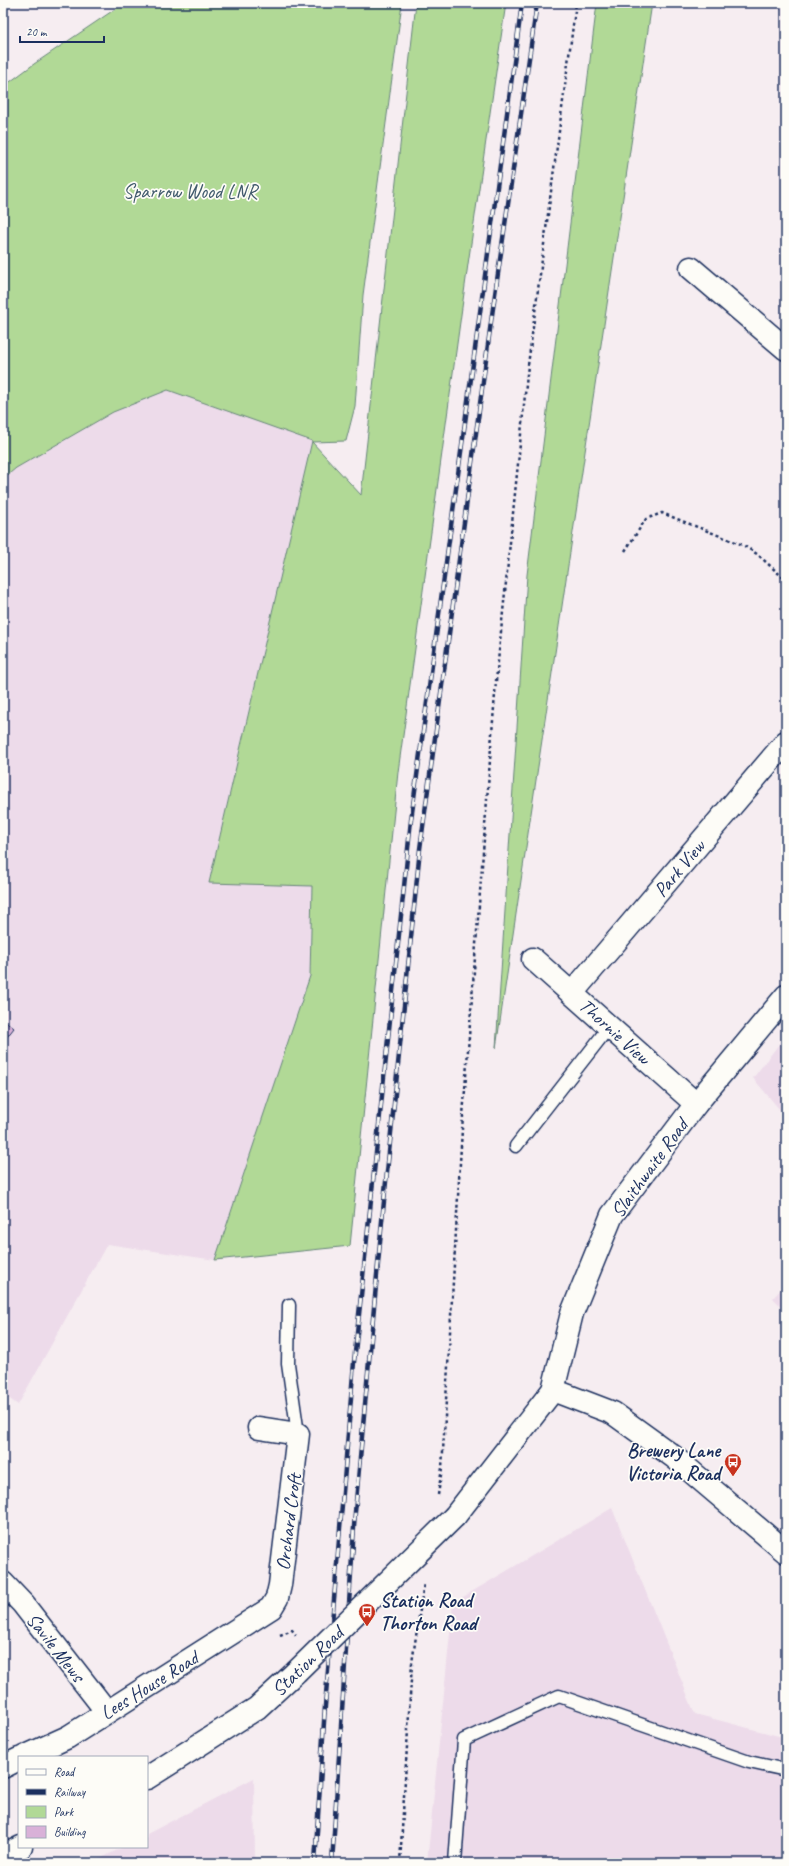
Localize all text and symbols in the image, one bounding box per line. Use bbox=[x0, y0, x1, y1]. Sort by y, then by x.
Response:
scale bar bbox=[20, 18, 104, 44]
text: 20 m bbox=[26, 24, 48, 40]
park label: Sparrow Wood LNR bbox=[123, 179, 259, 204]
street label: Park View bbox=[648, 833, 712, 902]
street label: Thornie View bbox=[574, 993, 657, 1071]
street label: Slaithwaite Road bbox=[605, 1111, 695, 1223]
place label: Brewery Lane Victoria Road bbox=[626, 1438, 724, 1486]
bus stop icon: Brewery Lane Victoria Road bbox=[723, 1452, 743, 1477]
street label: Orchard Croft bbox=[270, 1470, 307, 1572]
place label: Station Road Thorton Road bbox=[380, 1588, 480, 1636]
bus stop icon: Station Road Thorton Road bbox=[357, 1602, 377, 1627]
street label: Savile Mews bbox=[21, 1608, 92, 1689]
street label: Station Road bbox=[266, 1619, 351, 1702]
street label: Lees House Road bbox=[96, 1644, 205, 1725]
legend bbox=[18, 1756, 148, 1848]
text: Road bbox=[54, 1764, 76, 1780]
text: Railway bbox=[54, 1784, 86, 1800]
text: Park bbox=[54, 1804, 75, 1820]
text: Building bbox=[54, 1824, 86, 1840]

